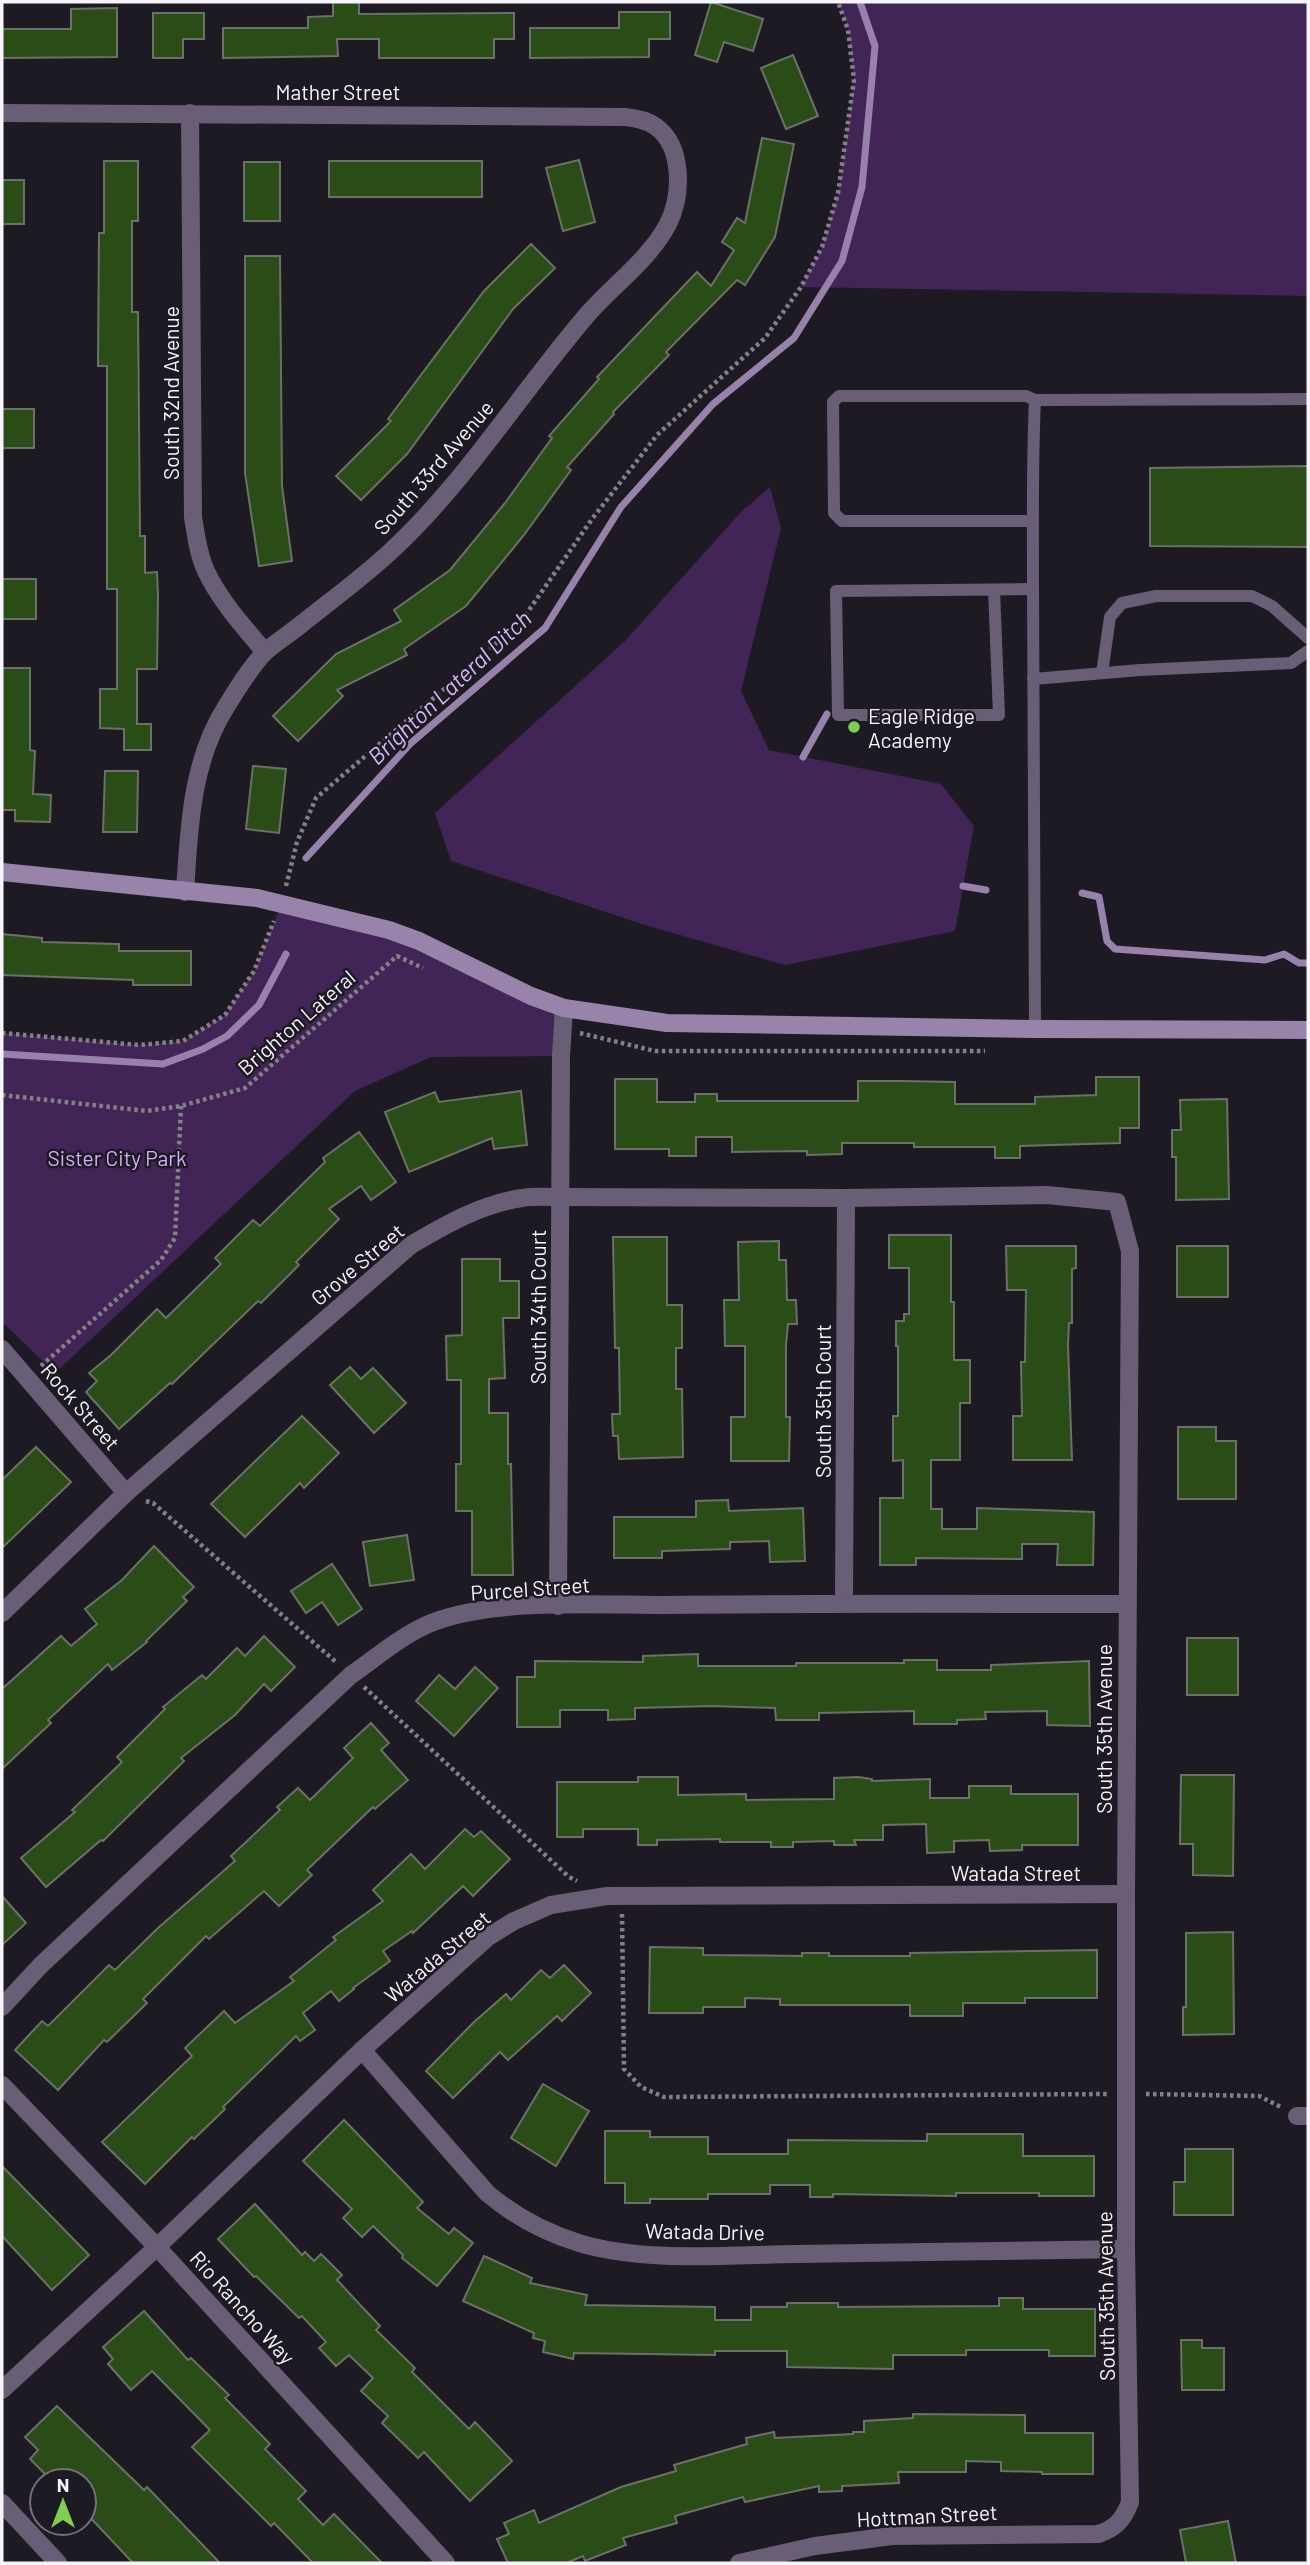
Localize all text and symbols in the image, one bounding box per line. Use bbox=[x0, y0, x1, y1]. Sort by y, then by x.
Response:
street label: Mather Street bbox=[276, 79, 400, 104]
street label: South 32nd Avenue bbox=[158, 306, 183, 480]
street label: South 33rd Avenue bbox=[368, 395, 498, 539]
water label: Brighton Lateral Ditch bbox=[361, 604, 537, 770]
place label: Eagle Ridge Academy bbox=[868, 703, 975, 752]
marker: Eagle Ridge Academy bbox=[846, 719, 862, 735]
street label: Brighton Lateral bbox=[232, 964, 360, 1080]
park label: Sister City Park bbox=[48, 1145, 186, 1170]
street label: Grove Street bbox=[305, 1218, 409, 1310]
street label: South 34th Court bbox=[525, 1230, 550, 1384]
street label: South 35th Court bbox=[810, 1324, 835, 1478]
street label: Rock Street bbox=[36, 1357, 126, 1455]
street label: Purcel Street bbox=[469, 1571, 591, 1605]
street label: South 35th Avenue bbox=[1091, 1644, 1116, 1814]
street label: Watada Street bbox=[951, 1860, 1081, 1885]
street label: Watada Street bbox=[379, 1905, 495, 2007]
street label: South 35th Avenue bbox=[1091, 2211, 1119, 2381]
street label: Watada Drive bbox=[645, 2217, 765, 2245]
street label: Rio Rancho Way bbox=[186, 2245, 301, 2369]
north arrow bbox=[28, 2467, 98, 2537]
text: N bbox=[57, 2473, 69, 2496]
street label: Hottman Street bbox=[856, 2499, 998, 2531]

